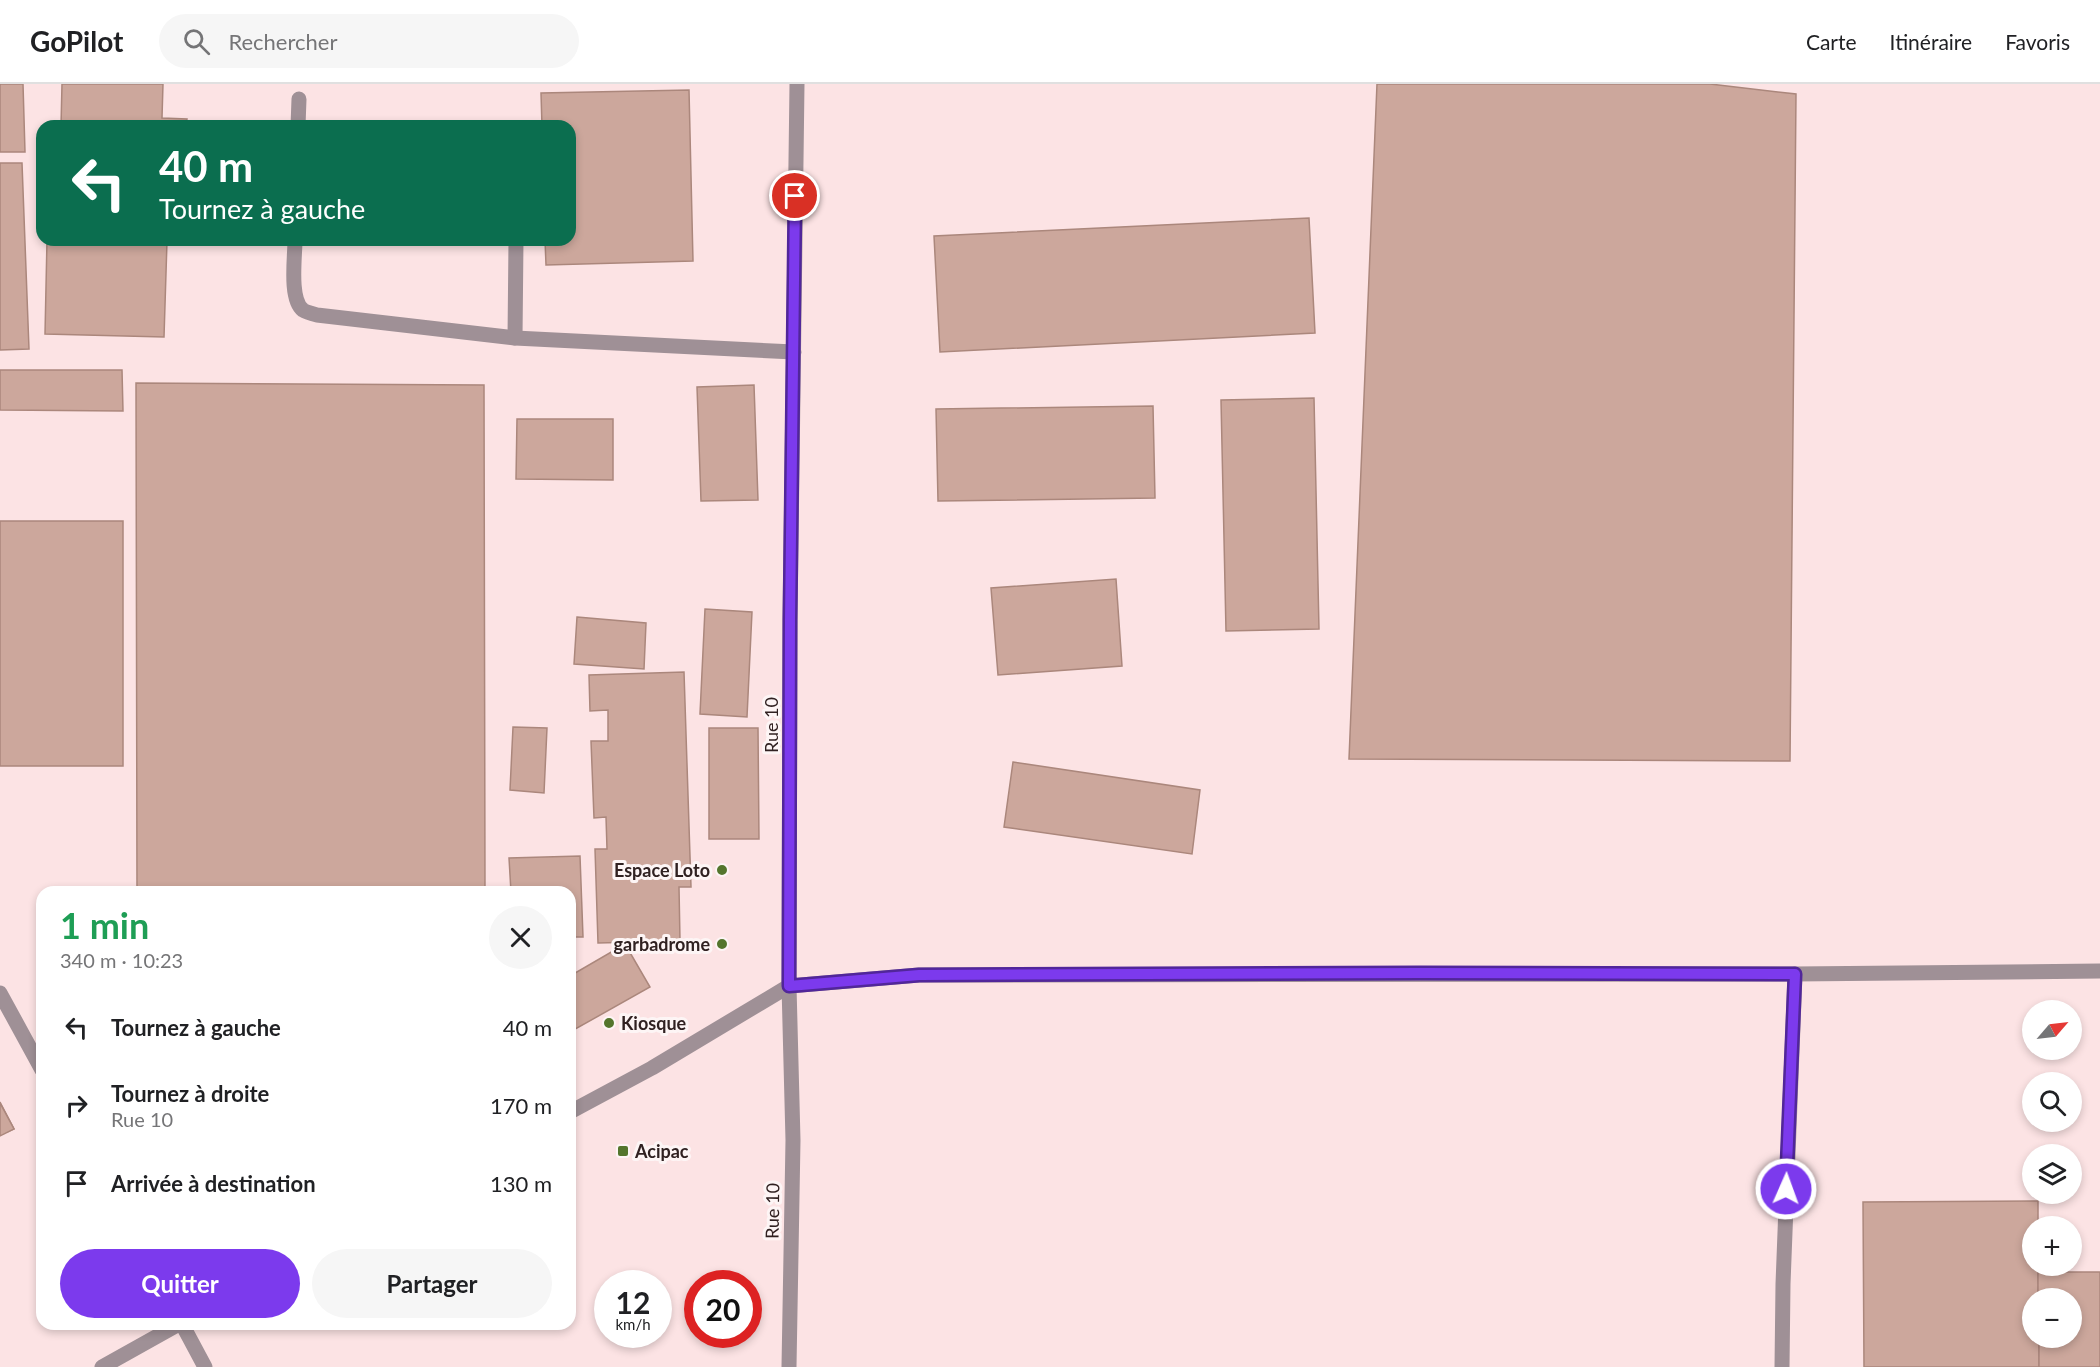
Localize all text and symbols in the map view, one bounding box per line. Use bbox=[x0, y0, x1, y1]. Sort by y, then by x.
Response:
search box bbox=[159, 14, 579, 68]
text: GoPilot bbox=[30, 24, 123, 58]
icon: search bbox=[180, 25, 213, 58]
text: Rechercher bbox=[228, 28, 337, 55]
text: Carte bbox=[1806, 29, 1857, 54]
text: Itinéraire bbox=[1890, 29, 1972, 54]
text: Favoris bbox=[2005, 29, 2070, 54]
text: 40 m bbox=[159, 141, 253, 191]
icon: left bbox=[60, 144, 138, 222]
pin bbox=[769, 170, 820, 221]
icon: arrive bbox=[778, 179, 811, 212]
text: Tournez à gauche bbox=[159, 192, 365, 225]
street label: Rue 10 bbox=[760, 697, 782, 753]
place label: Espace Loto bbox=[614, 859, 710, 881]
marker: Espace Loto bbox=[715, 863, 729, 877]
text: 1 min bbox=[60, 903, 149, 947]
button: close bbox=[489, 906, 552, 969]
place label: garbadrome bbox=[614, 933, 710, 955]
marker: garbadrome bbox=[715, 937, 729, 951]
text: 340 m · 10:23 bbox=[60, 948, 183, 972]
north arrow bbox=[2022, 1000, 2082, 1060]
map controls bbox=[2022, 1000, 2082, 1348]
icon: left bbox=[60, 1011, 93, 1044]
place label: Kiosque bbox=[621, 1012, 687, 1034]
text: Tournez à gauche bbox=[111, 1014, 281, 1041]
text: 40 m bbox=[503, 1014, 552, 1041]
marker: Kiosque bbox=[602, 1016, 616, 1030]
button: search bbox=[2022, 1072, 2082, 1132]
text: Tournez à droite bbox=[111, 1080, 269, 1107]
icon: right bbox=[60, 1089, 93, 1122]
text: 170 m bbox=[490, 1092, 552, 1119]
text: Rue 10 bbox=[111, 1107, 173, 1131]
place label: Acipac bbox=[634, 1140, 689, 1162]
marker: Acipac bbox=[616, 1144, 630, 1158]
button: layers bbox=[2022, 1144, 2082, 1204]
position arrow bbox=[1754, 1157, 1818, 1221]
icon: arrive bbox=[60, 1167, 93, 1200]
text: Arrivée à destination bbox=[111, 1170, 316, 1197]
text: 130 m bbox=[490, 1170, 552, 1197]
street label: Rue 10 bbox=[761, 1183, 783, 1239]
button: + bbox=[2022, 1216, 2082, 1276]
button: Quitter bbox=[60, 1249, 300, 1318]
button: Partager bbox=[312, 1249, 552, 1318]
speed limit sign: 20 bbox=[684, 1270, 762, 1348]
text: 12 bbox=[616, 1284, 650, 1320]
button: − bbox=[2022, 1288, 2082, 1348]
text: km/h bbox=[615, 1315, 651, 1333]

